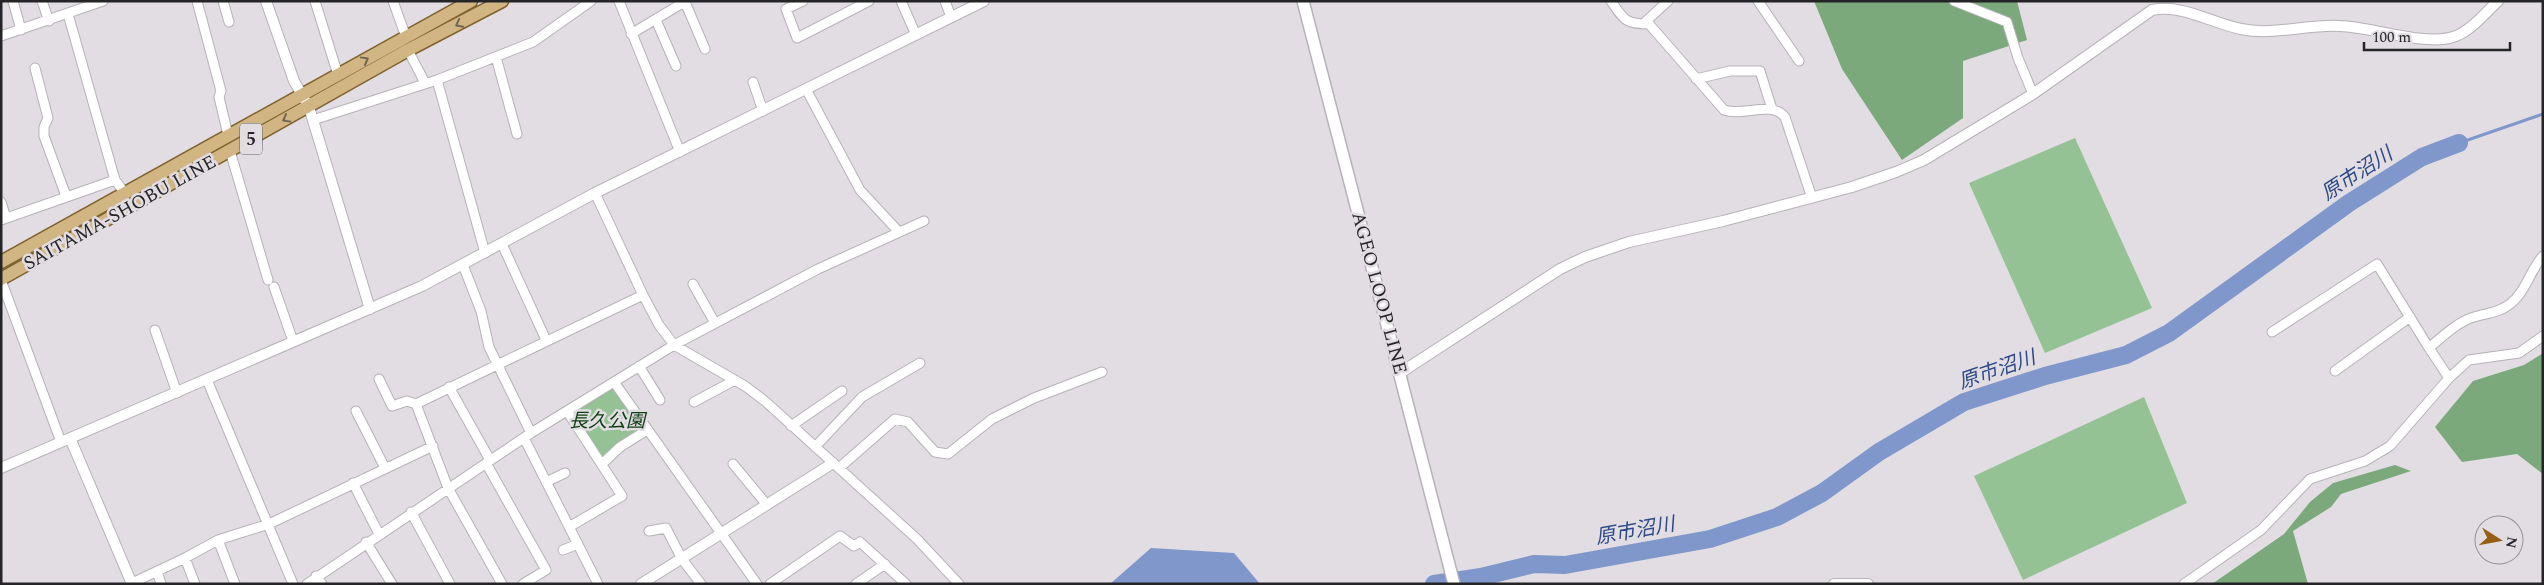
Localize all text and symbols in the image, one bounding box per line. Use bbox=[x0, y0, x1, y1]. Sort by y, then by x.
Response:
one-way arrow bbox=[455, 18, 464, 28]
scale bar bbox=[2364, 20, 2510, 52]
text: 100 m bbox=[2372, 26, 2411, 49]
one-way arrow bbox=[360, 56, 369, 66]
one-way arrow bbox=[282, 113, 291, 123]
road number: 5 bbox=[240, 124, 262, 154]
water label: 原市沼川 bbox=[2315, 139, 2400, 208]
street label: SAITAMA-SHOBU LINE bbox=[18, 148, 222, 278]
street label: AGEO LOOP LINE bbox=[1343, 209, 1415, 377]
water label: 原市沼川 bbox=[1954, 342, 2042, 397]
park label: 長久公園 bbox=[569, 407, 648, 436]
water label: 原市沼川 bbox=[1593, 509, 1679, 553]
north arrow bbox=[2474, 515, 2524, 565]
text: N bbox=[2500, 535, 2523, 550]

